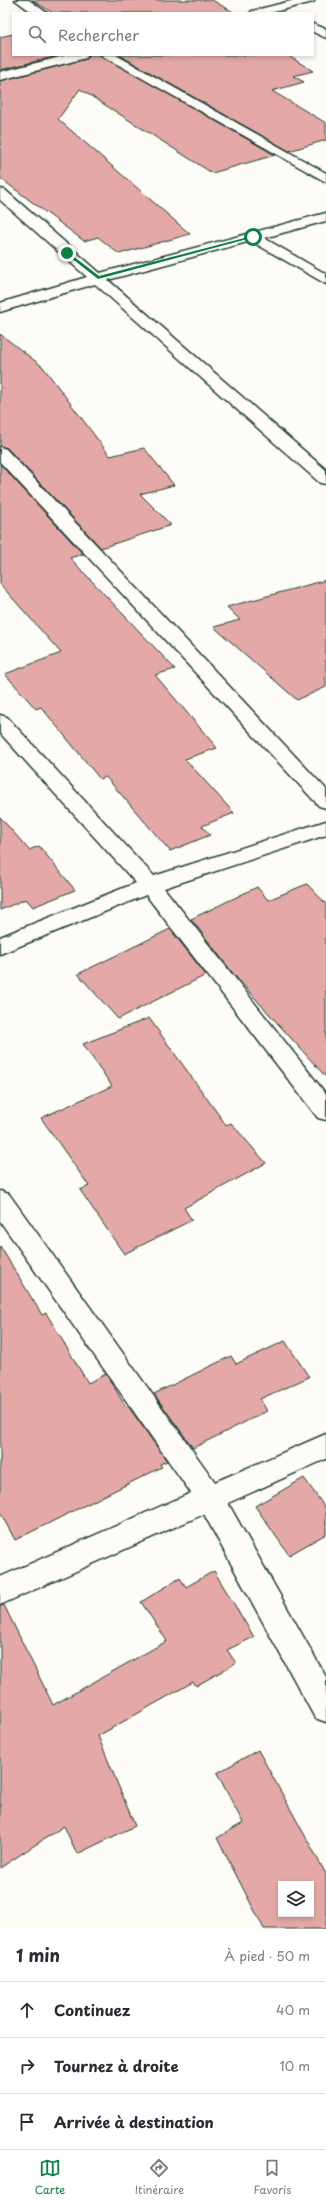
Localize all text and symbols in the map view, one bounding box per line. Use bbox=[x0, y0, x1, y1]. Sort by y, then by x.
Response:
search box bbox=[12, 12, 314, 56]
icon: search bbox=[26, 23, 48, 45]
text: Rechercher bbox=[58, 23, 139, 46]
route start bbox=[244, 228, 262, 246]
route end bbox=[58, 244, 76, 262]
map controls bbox=[278, 1881, 314, 1917]
button: layers bbox=[278, 1881, 314, 1917]
text: 1 min bbox=[16, 1942, 60, 1968]
text: À pied · 50 m bbox=[224, 1946, 310, 1965]
text: Continuez bbox=[54, 1998, 130, 2021]
icon: ahead bbox=[16, 1999, 38, 2021]
text: 40 m bbox=[276, 2000, 310, 2019]
text: Tournez à droite bbox=[54, 2054, 179, 2077]
icon: right bbox=[16, 2055, 38, 2077]
text: 10 m bbox=[280, 2056, 310, 2075]
text: Arrivée à destination bbox=[54, 2110, 214, 2133]
icon: arrive bbox=[16, 2111, 38, 2133]
tab: Carte bbox=[35, 2157, 65, 2198]
tab: Itinéraire bbox=[135, 2157, 184, 2198]
tab: Favoris bbox=[253, 2157, 291, 2198]

